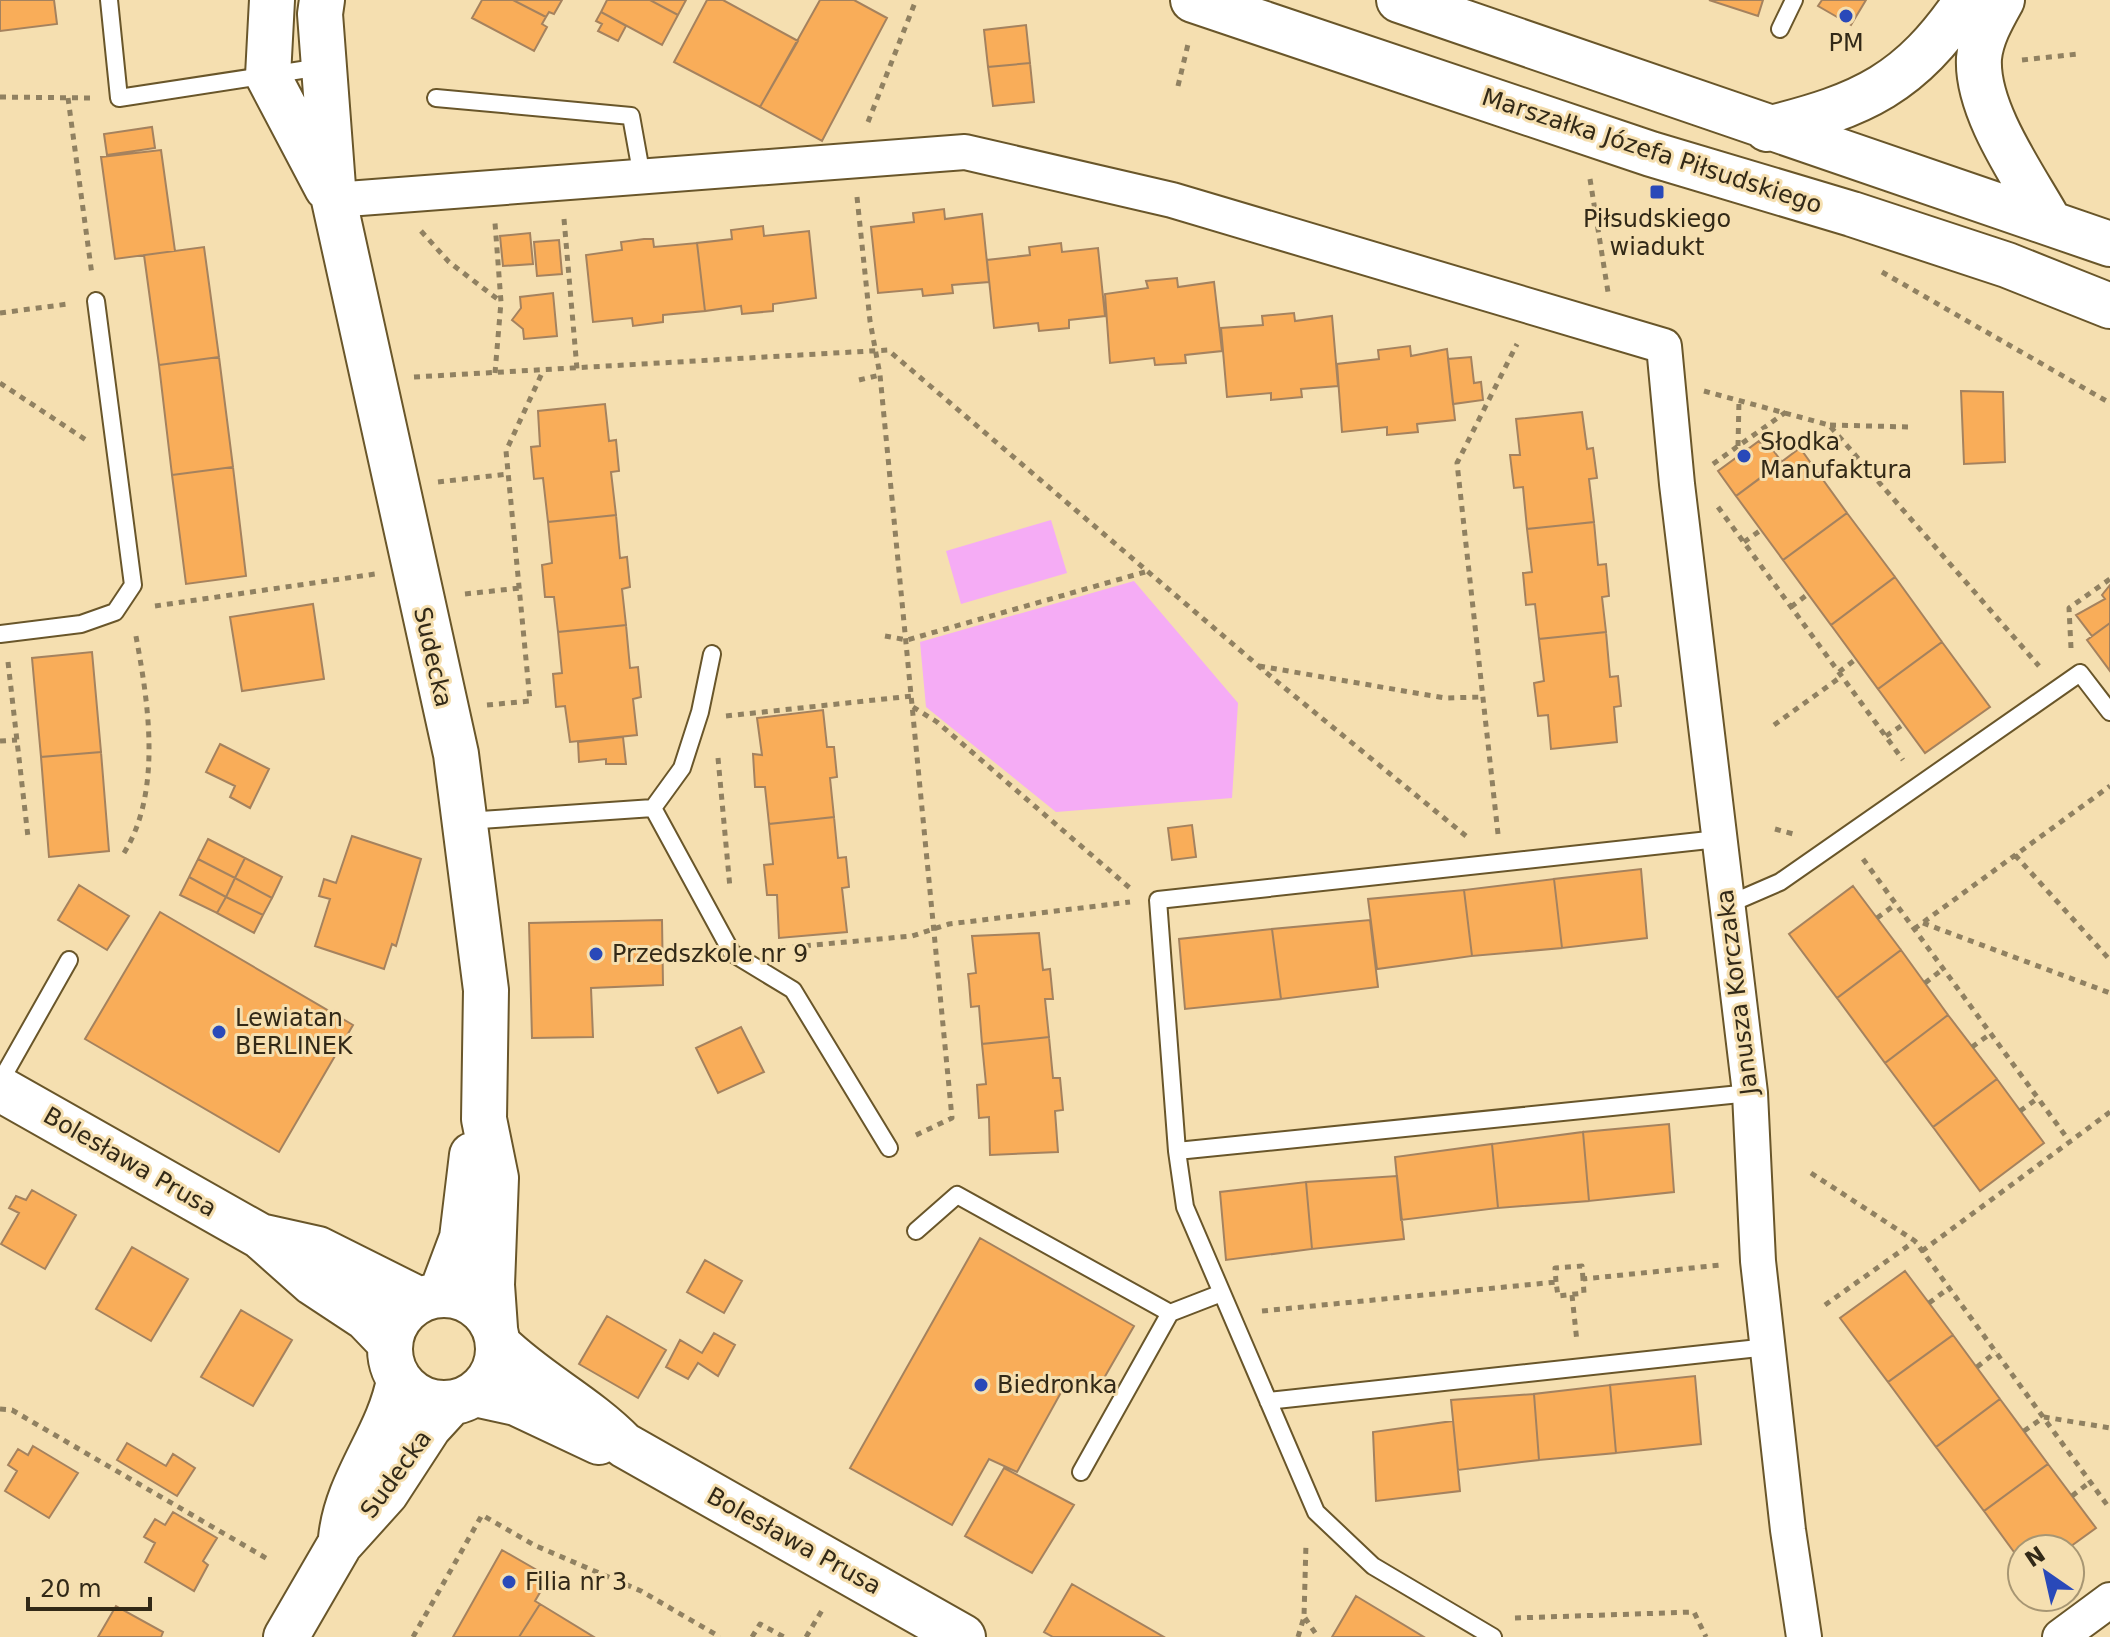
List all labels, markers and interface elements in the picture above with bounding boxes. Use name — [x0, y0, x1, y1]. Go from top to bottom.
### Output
marker: PM — [1837, 7, 1855, 25]
place label: PM — [1828, 29, 1864, 57]
street label: Marszałka Józefa Piłsudskiego — [1478, 83, 1826, 219]
marker: Piłsudskiego wiadukt — [1648, 183, 1666, 201]
place label: Piłsudskiego wiadukt — [1583, 205, 1731, 261]
place label: Słodka Manufaktura — [1760, 428, 1912, 484]
marker: Słodka Manufaktura — [1735, 447, 1753, 465]
street label: Sudecka — [408, 604, 458, 710]
street label: Janusza Korczaka — [1710, 888, 1764, 1098]
place label: Przedszkole nr 9 — [612, 940, 808, 968]
marker: Przedszkole nr 9 — [587, 945, 605, 963]
place label: Lewiatan BERLINEK — [235, 1004, 354, 1060]
marker: Lewiatan BERLINEK — [210, 1023, 228, 1041]
street label: Bolesława Prusa — [39, 1101, 221, 1223]
place label: Biedronka — [997, 1371, 1118, 1399]
marker: Biedronka — [972, 1376, 990, 1394]
street label: Sudecka — [355, 1425, 437, 1523]
street label: Bolesława Prusa — [702, 1482, 886, 1600]
north arrow — [2006, 1533, 2086, 1613]
text: N — [2020, 1541, 2050, 1572]
scale bar — [28, 1561, 150, 1611]
place label: Filia nr 3 — [525, 1568, 627, 1596]
marker: Filia nr 3 — [500, 1573, 518, 1591]
text: 20 m — [40, 1575, 102, 1603]

